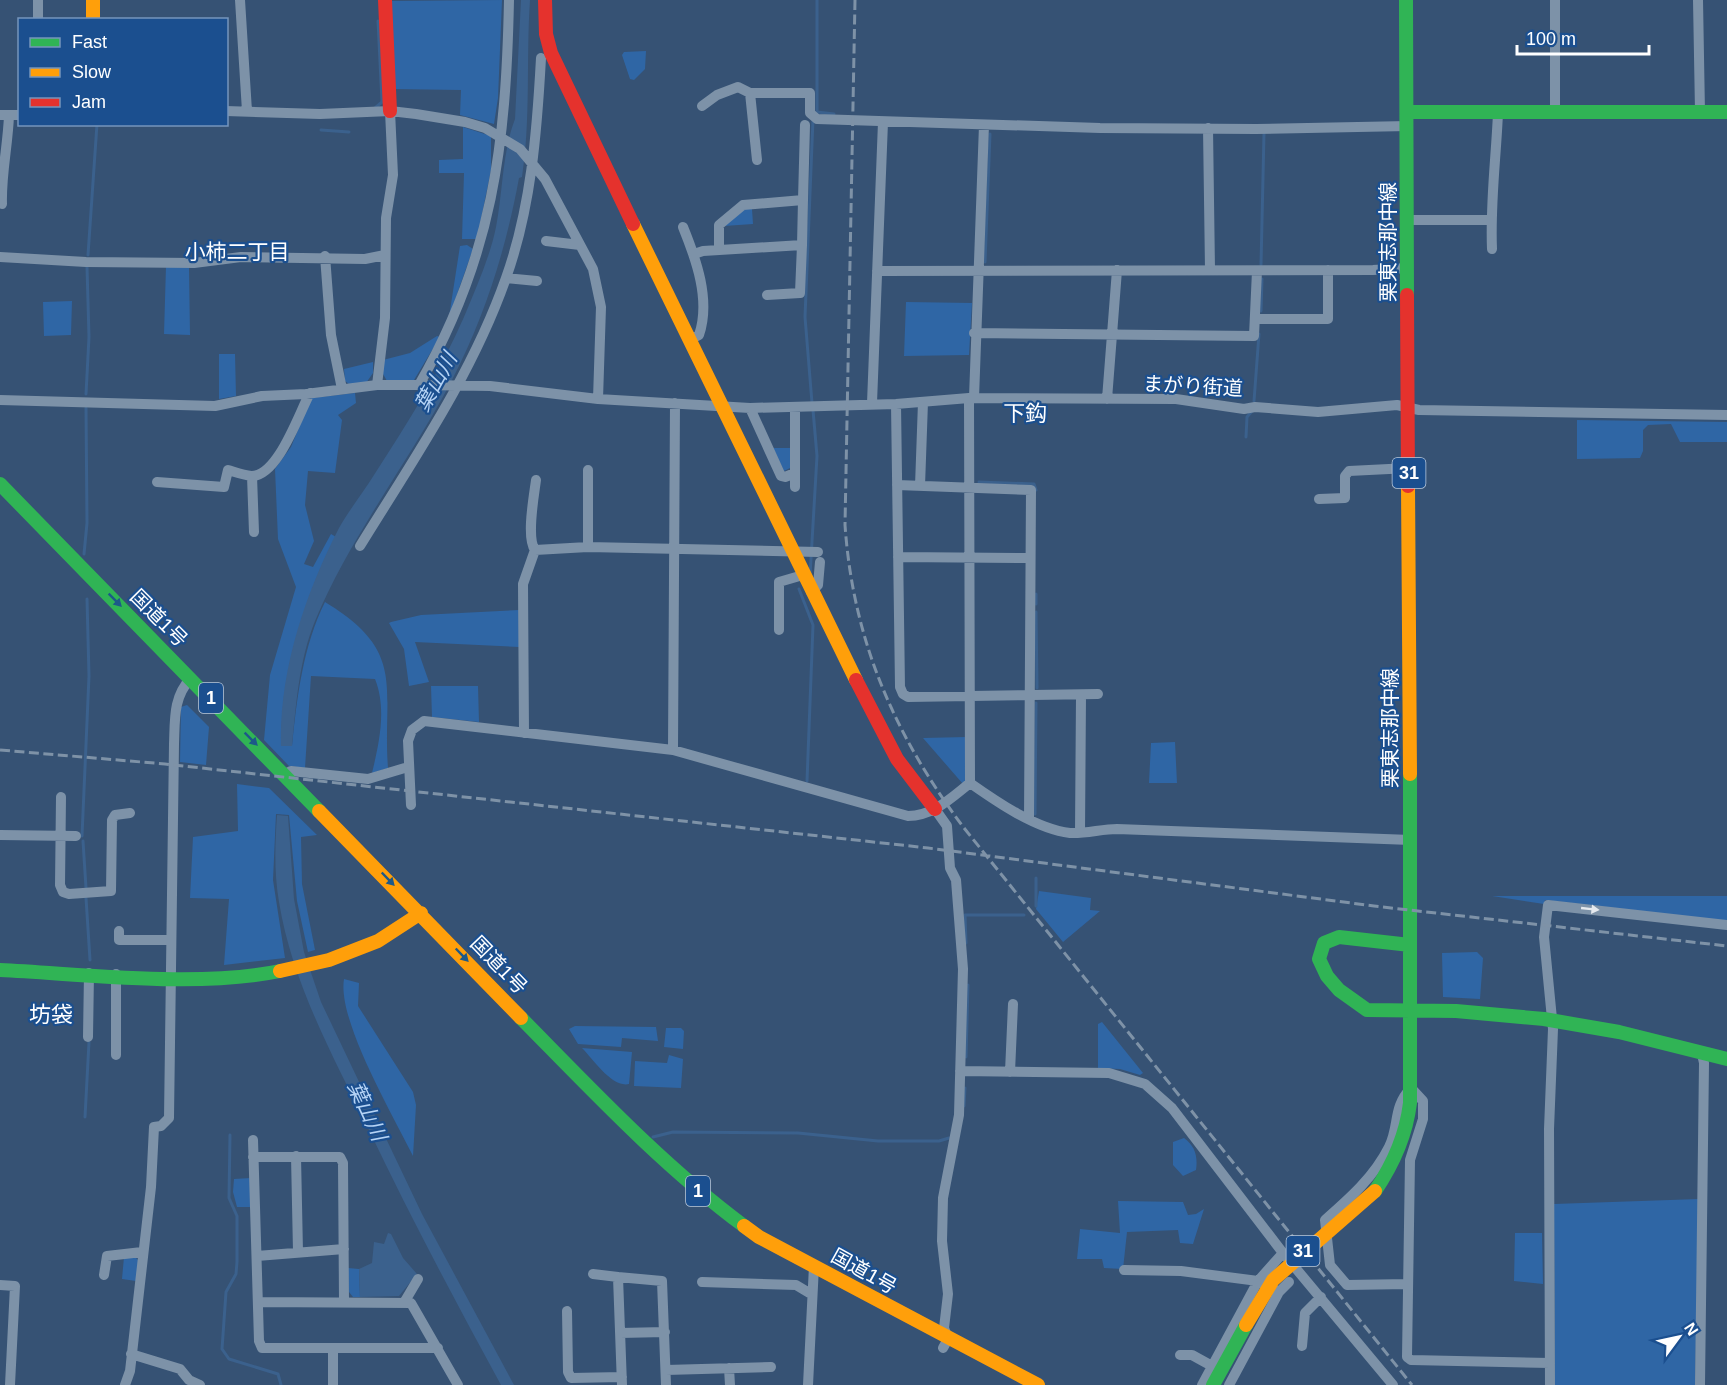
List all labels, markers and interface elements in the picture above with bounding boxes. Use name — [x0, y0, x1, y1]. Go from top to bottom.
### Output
legend — [18, 18, 228, 126]
scale bar — [1517, 18, 1649, 56]
text: 100 m — [1526, 29, 1576, 49]
text: Fast — [72, 32, 107, 52]
text: Slow — [72, 62, 112, 82]
text: Jam — [72, 92, 106, 112]
street label: 栗東志那中線 — [1377, 182, 1399, 302]
district label: 小柿二丁目 — [185, 240, 290, 263]
water label: 葉山川 — [410, 347, 462, 415]
street label: まがり街道 — [1142, 372, 1244, 400]
district label: 下鈎 — [1003, 401, 1047, 426]
road number: 31 — [1392, 458, 1426, 488]
street label: 国道1号 — [126, 585, 192, 651]
one-way arrow — [107, 593, 121, 607]
street label: 栗東志那中線 — [1379, 668, 1401, 788]
road number: 1 — [199, 683, 223, 713]
one-way arrow — [244, 732, 258, 746]
one-way arrow — [380, 871, 394, 885]
one-way arrow — [1581, 905, 1600, 914]
street label: 国道1号 — [466, 932, 532, 998]
one-way arrow — [454, 948, 468, 962]
district label: 坊袋 — [29, 1002, 73, 1027]
water label: 葉山川 — [344, 1077, 392, 1146]
road number: 1 — [686, 1176, 710, 1206]
road number: 31 — [1286, 1236, 1320, 1266]
street label: 国道1号 — [828, 1244, 900, 1298]
north arrow — [1649, 1307, 1709, 1367]
text: N — [1681, 1320, 1701, 1339]

